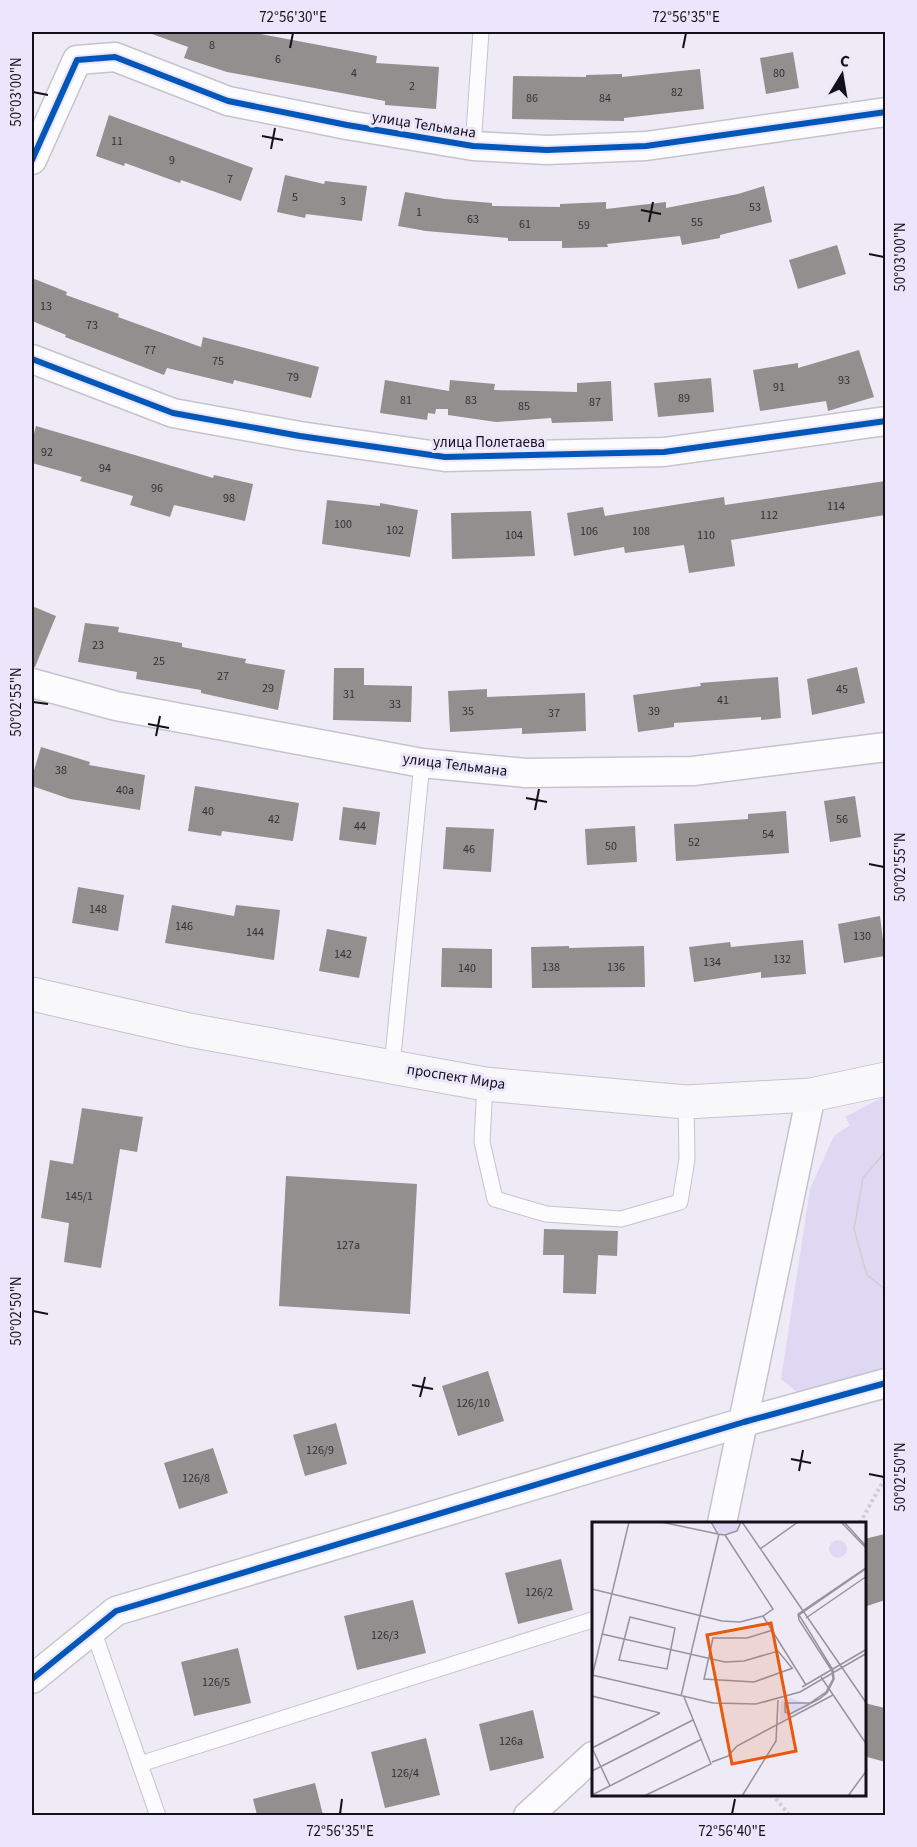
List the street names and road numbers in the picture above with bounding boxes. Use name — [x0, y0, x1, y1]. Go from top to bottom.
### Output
street label: улица Тельмана — [370, 106, 478, 144]
street label: улица Полетаева — [433, 432, 545, 453]
street label: улица Тельмана — [402, 748, 508, 782]
street label: проспект Мира — [405, 1059, 507, 1095]

